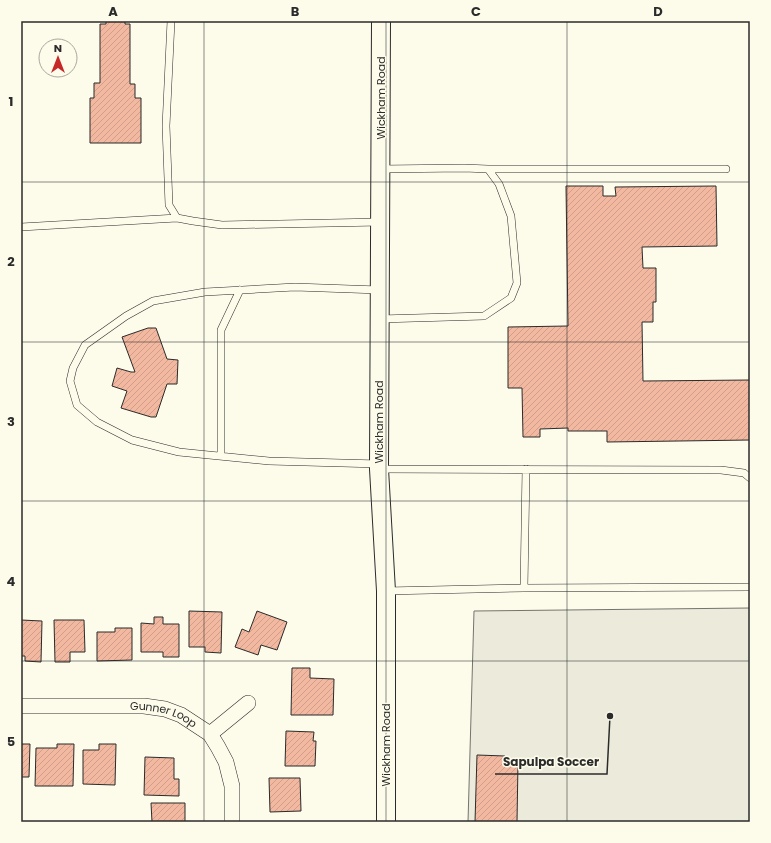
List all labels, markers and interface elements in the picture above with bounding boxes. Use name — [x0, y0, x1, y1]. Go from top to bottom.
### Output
text: A — [108, 2, 118, 21]
text: B — [291, 2, 300, 21]
text: C — [471, 2, 481, 21]
text: D — [653, 2, 663, 21]
north arrow — [38, 38, 78, 78]
text: N — [54, 40, 62, 56]
street label: Wickham Road — [373, 56, 389, 140]
text: 1 — [9, 92, 13, 111]
text: 2 — [7, 252, 15, 271]
street label: Wickham Road — [371, 380, 387, 464]
text: 3 — [7, 412, 15, 431]
text: 4 — [7, 572, 16, 591]
street label: Gunner Loop — [130, 698, 200, 731]
street label: Wickham Road — [378, 703, 394, 787]
text: 5 — [7, 732, 15, 751]
callout: Sapulpa Soccer — [495, 750, 607, 774]
text: Sapulpa Soccer — [503, 753, 599, 770]

